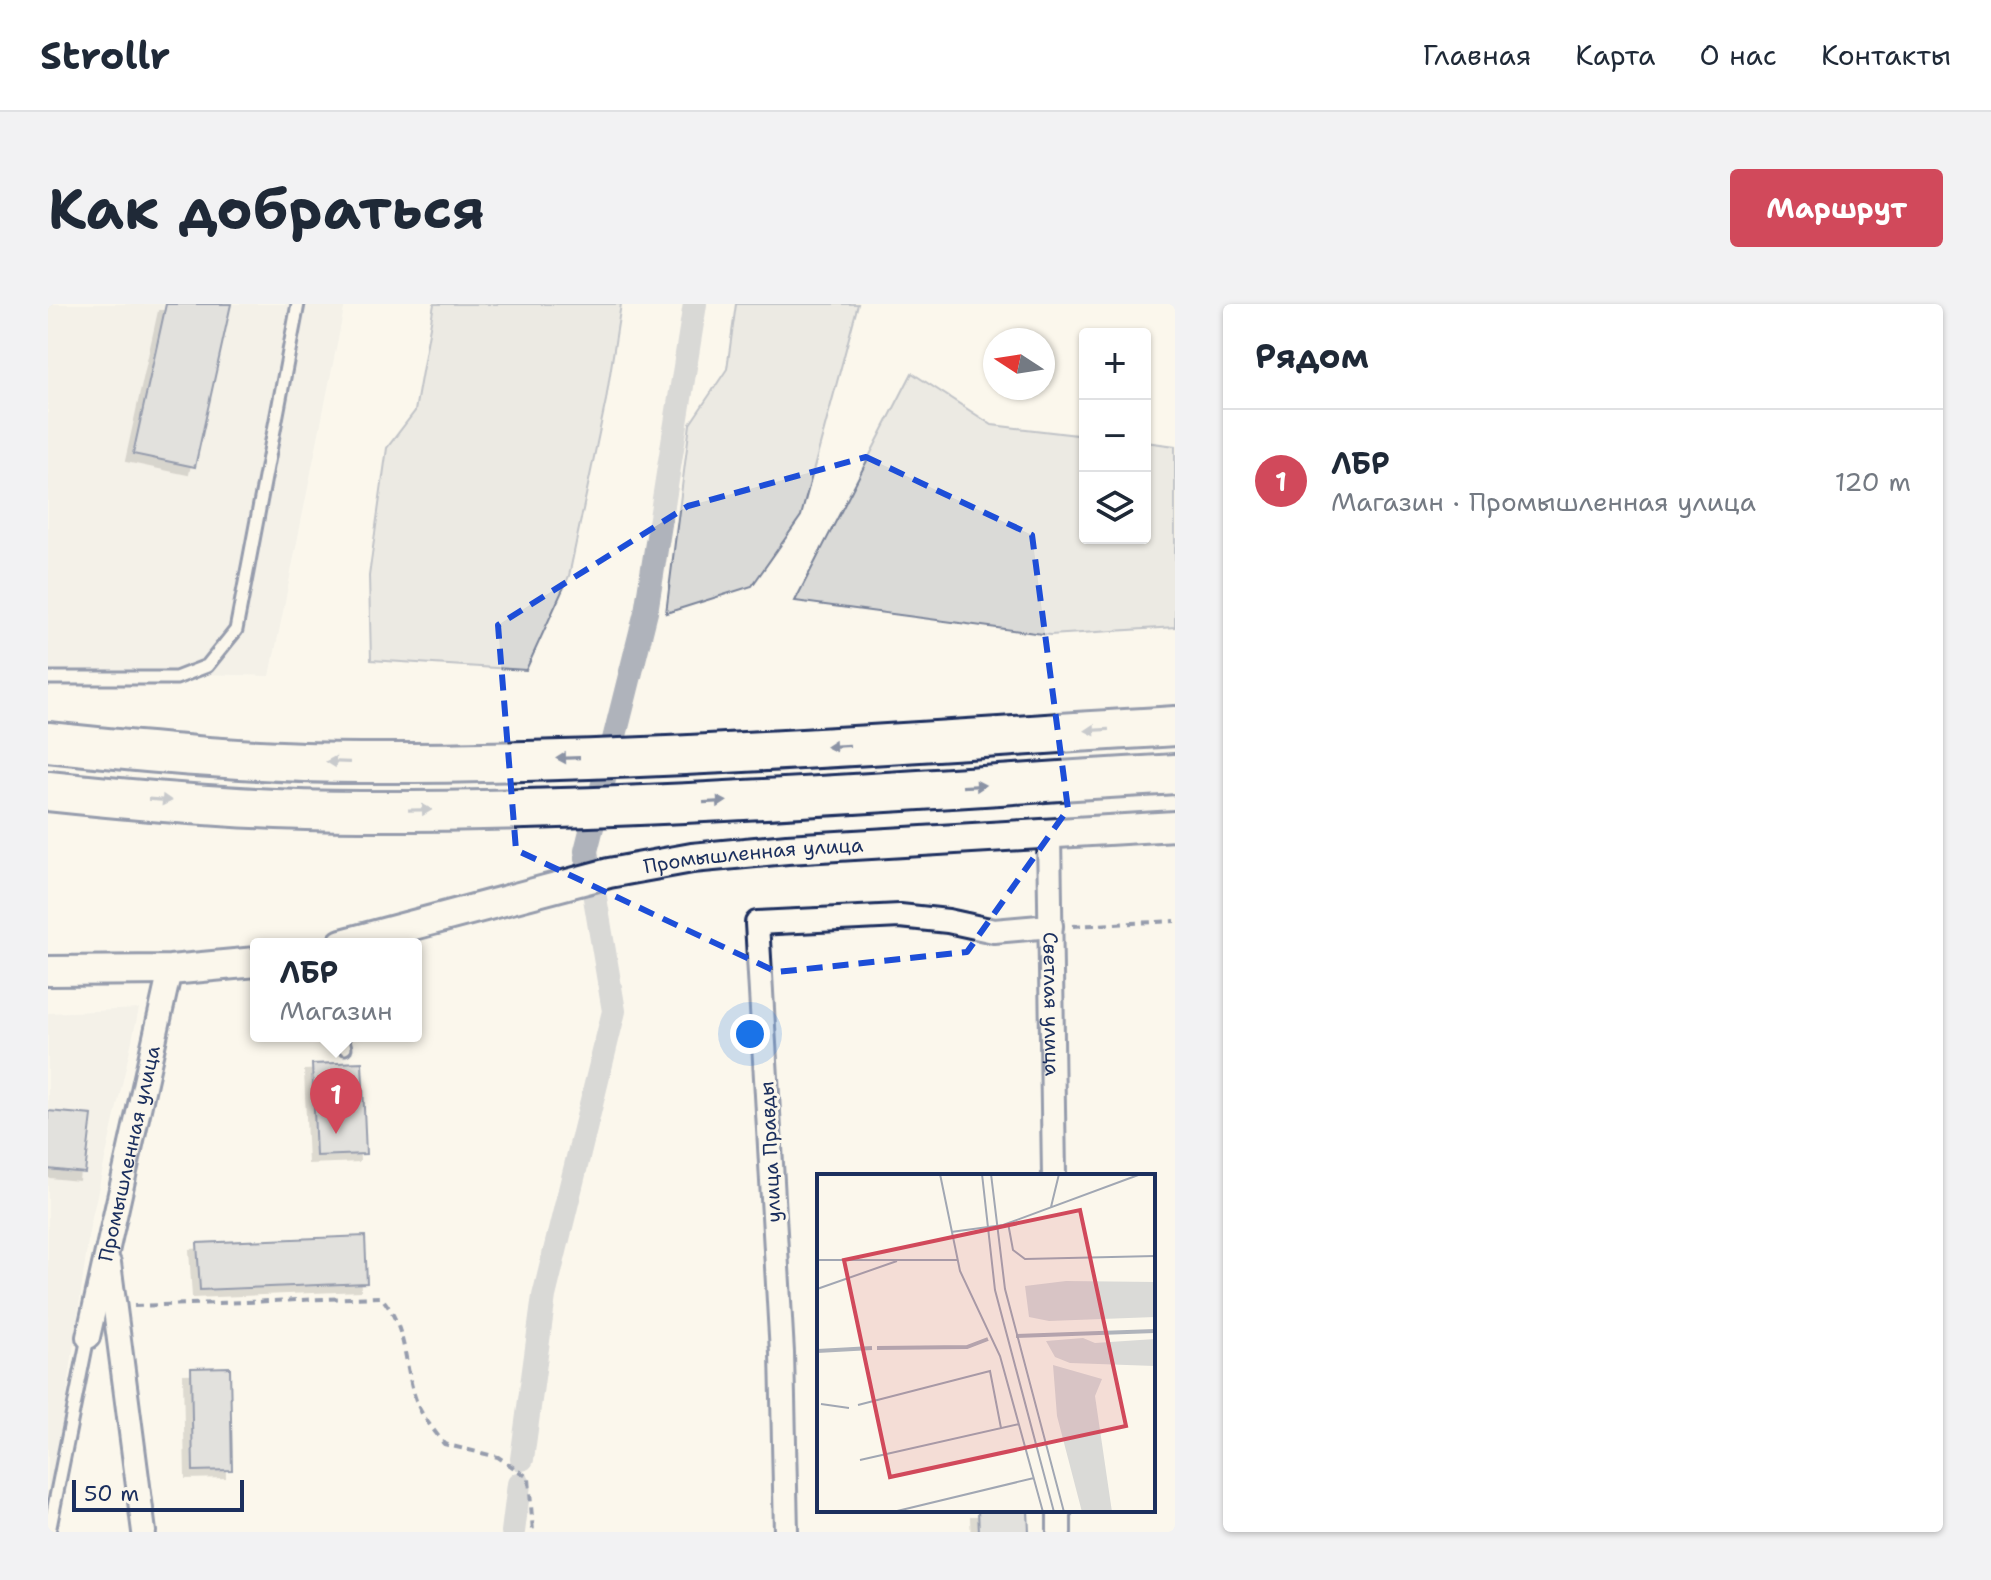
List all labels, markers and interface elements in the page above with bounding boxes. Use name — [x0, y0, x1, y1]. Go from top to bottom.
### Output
text: Strollr — [40, 30, 170, 81]
text: Главная — [1423, 36, 1531, 74]
text: Карта — [1575, 36, 1655, 74]
text: О нас — [1699, 36, 1777, 74]
text: Контакты — [1821, 36, 1951, 74]
button: Маршрут — [1730, 169, 1943, 247]
text: Как добраться — [48, 171, 485, 246]
north arrow — [983, 328, 1055, 400]
map controls — [1079, 328, 1151, 544]
button: + — [1079, 328, 1151, 400]
text: Рядом — [1255, 333, 1369, 379]
button: − — [1079, 400, 1151, 472]
text: ЛБР — [1331, 443, 1390, 484]
text: 1 — [1275, 464, 1287, 499]
text: 120 m — [1835, 464, 1911, 499]
button: layers — [1079, 472, 1151, 544]
text: Магазин · Промышленная улица — [1331, 484, 1756, 519]
one-way arrow — [1084, 724, 1109, 737]
one-way arrow — [825, 740, 850, 753]
one-way arrow — [555, 752, 580, 765]
one-way arrow — [325, 756, 350, 769]
one-way arrow — [962, 779, 987, 792]
one-way arrow — [148, 794, 173, 807]
one-way arrow — [703, 795, 728, 808]
one-way arrow — [408, 804, 433, 816]
street label: Промышленная улица — [641, 831, 865, 880]
street label: Светлая улица — [1037, 932, 1066, 1077]
popup — [250, 938, 422, 1042]
text: ЛБР — [280, 952, 338, 993]
text: Магазин — [280, 993, 392, 1028]
your location — [730, 1014, 770, 1054]
street label: Промышленная улица — [92, 1042, 166, 1264]
pin: 1 — [310, 1068, 362, 1134]
street label: улица Правды — [753, 1081, 787, 1223]
inset map — [817, 1174, 1155, 1512]
scale bar — [72, 1476, 244, 1512]
text: 50 m — [84, 1479, 139, 1508]

